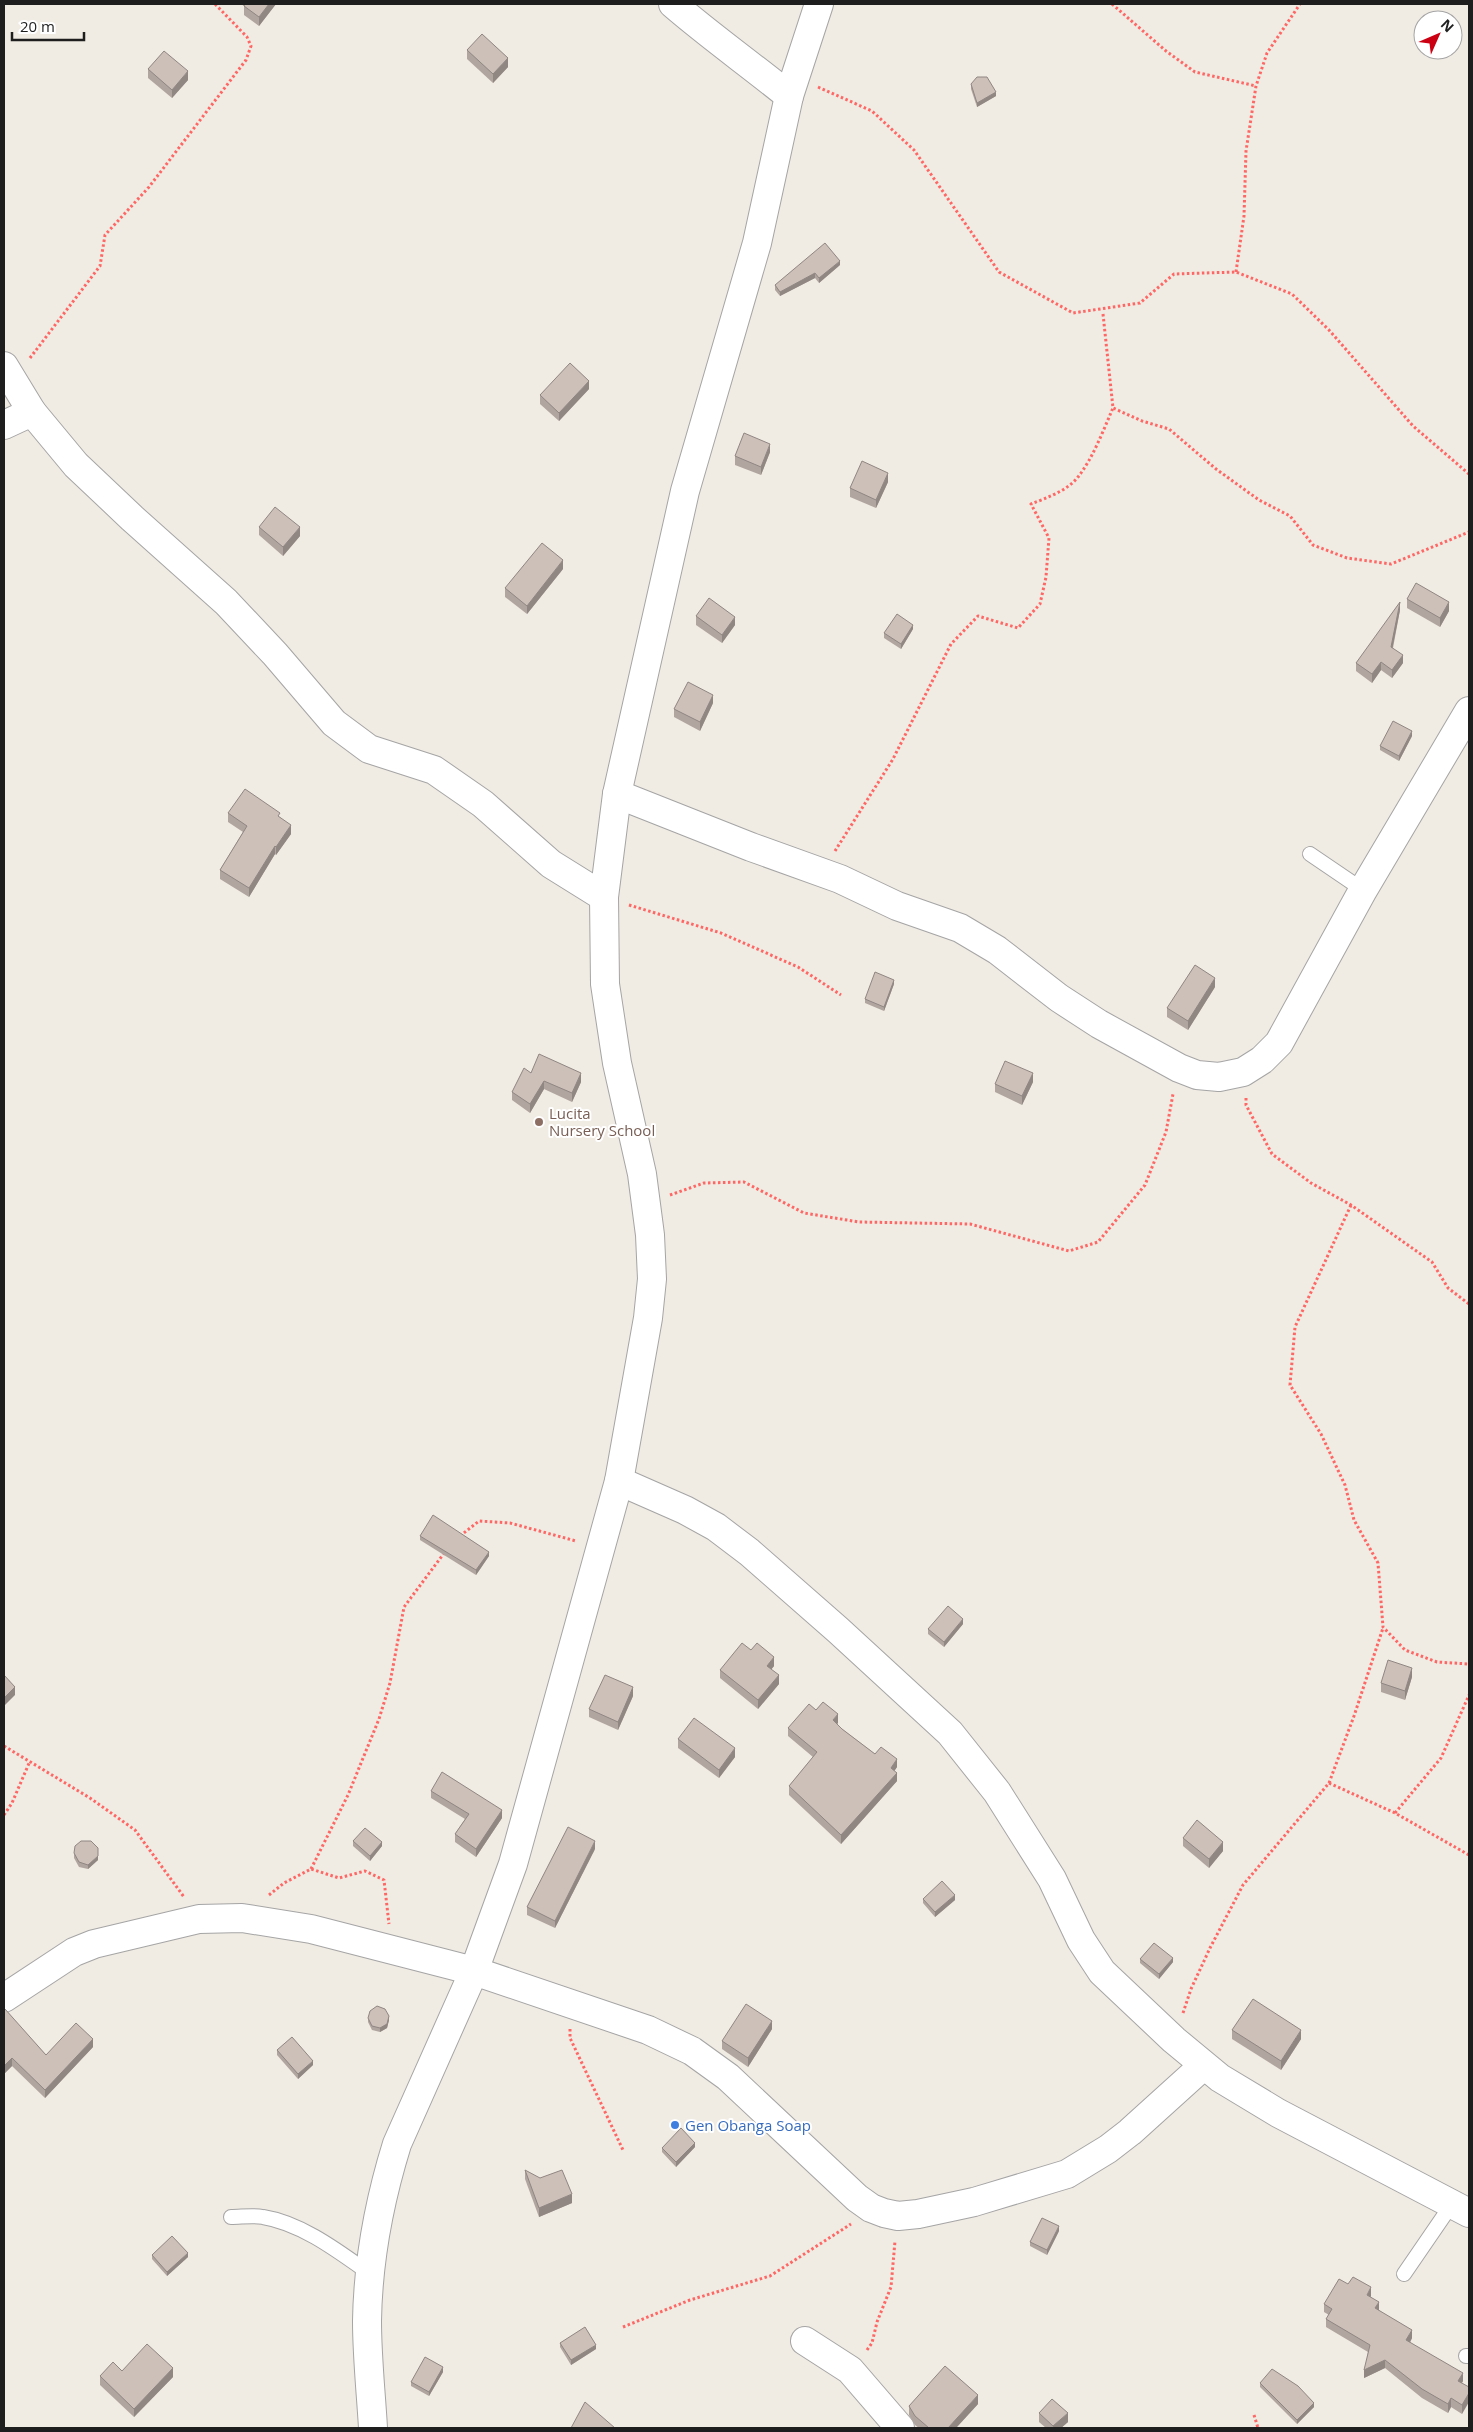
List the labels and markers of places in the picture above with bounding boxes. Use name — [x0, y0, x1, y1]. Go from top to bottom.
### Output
place label: Lucita Nursery School — [549, 1103, 655, 1140]
marker: Lucita Nursery School — [533, 1116, 545, 1128]
place label: Gen Obanga Soap — [685, 2115, 811, 2135]
marker: Gen Obanga Soap — [669, 2119, 681, 2131]

